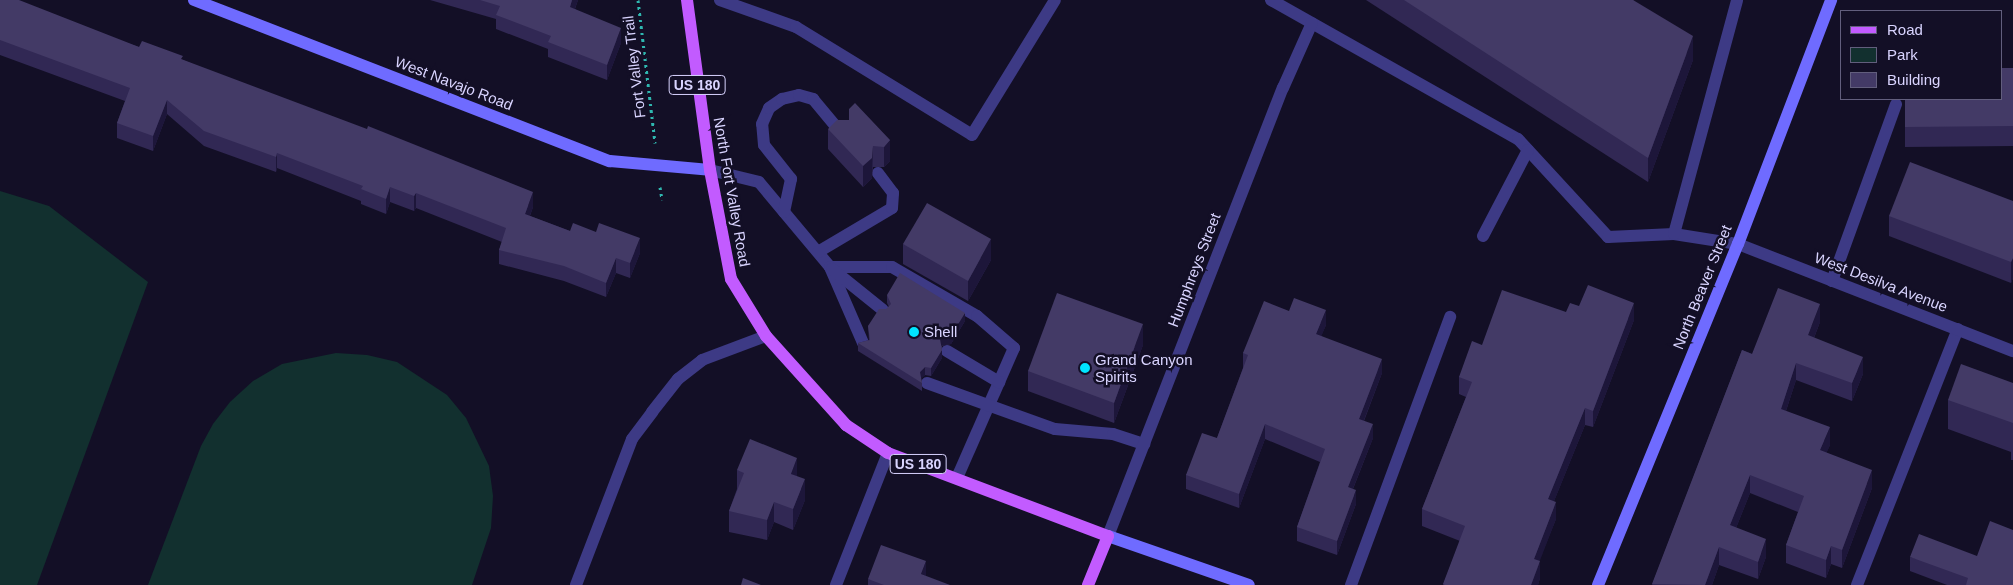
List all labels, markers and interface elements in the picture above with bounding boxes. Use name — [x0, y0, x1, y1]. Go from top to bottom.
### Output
legend — [1840, 10, 2003, 100]
street label: Fort Valley Trail — [619, 15, 649, 119]
text: Road — [1887, 21, 1923, 38]
text: Park — [1887, 46, 1918, 63]
street label: West Navajo Road — [393, 52, 515, 114]
text: Building — [1887, 71, 1940, 88]
road number: US 180 — [668, 74, 726, 96]
street label: North Fort Valley Road — [710, 116, 754, 268]
street label: Humphreys Street — [1164, 210, 1224, 330]
street label: North Beaver Street — [1669, 222, 1735, 352]
street label: West Desilva Avenue — [1811, 248, 1951, 316]
place label: Shell — [924, 323, 957, 341]
marker: Shell — [908, 326, 920, 338]
place label: Grand Canyon Spirits — [1095, 350, 1193, 385]
marker: Grand Canyon Spirits — [1079, 362, 1091, 374]
road number: US 180 — [889, 452, 947, 476]

